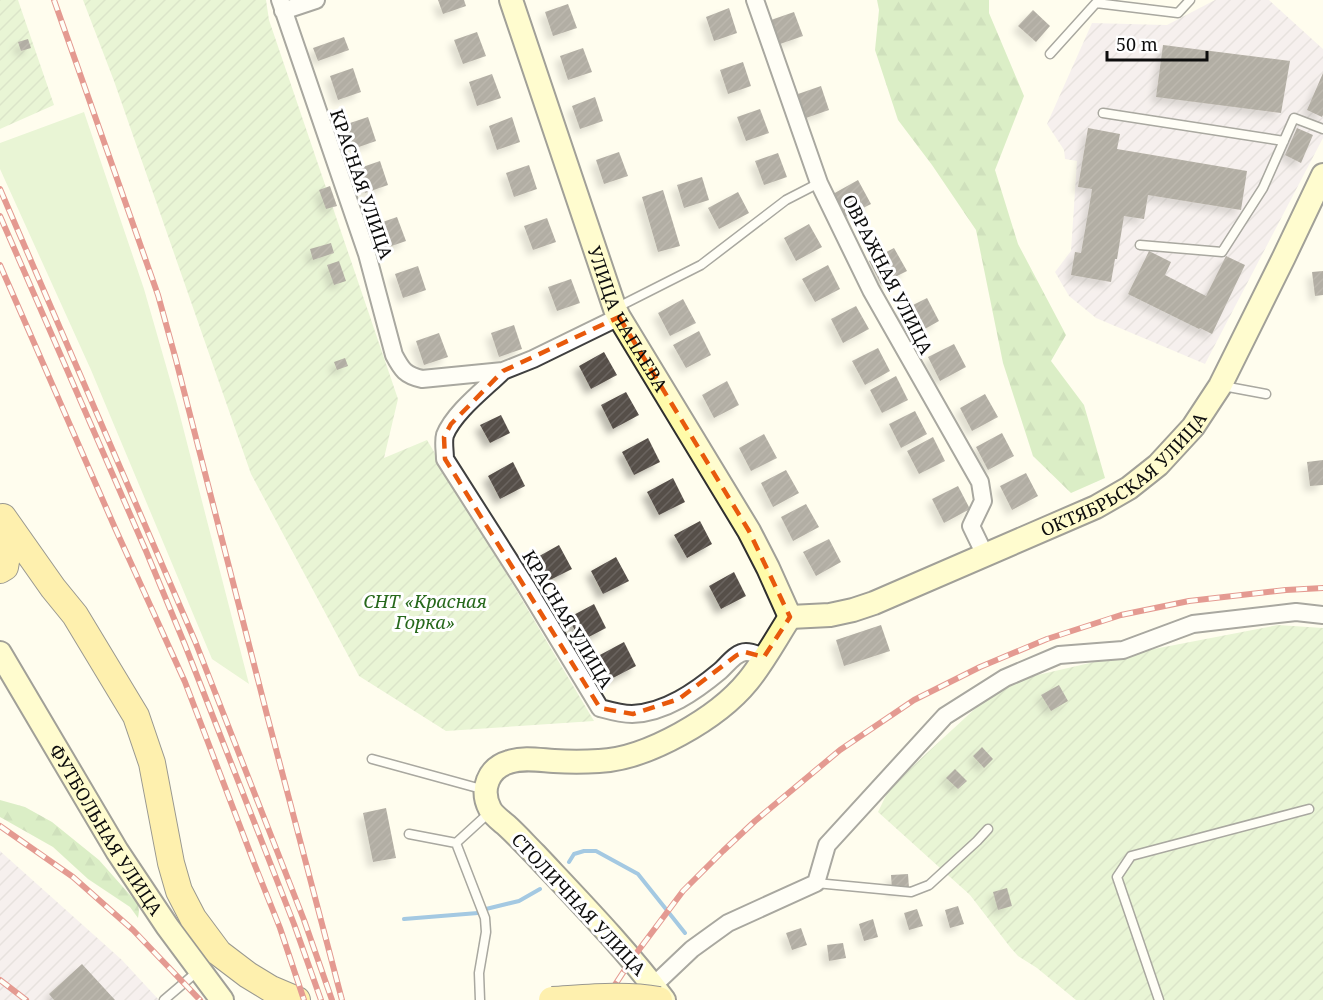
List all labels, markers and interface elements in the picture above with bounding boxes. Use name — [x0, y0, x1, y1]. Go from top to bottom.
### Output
scale bar — [1107, 24, 1208, 62]
text: 50 m — [1116, 32, 1158, 56]
street label: КРАСНАЯ УЛИЦА — [325, 106, 399, 263]
street label: ОВРАЖНАЯ УЛИЦА — [837, 190, 939, 358]
street label: УЛИЦА ЧАПАЕВА — [583, 243, 674, 396]
street label: ОКТЯБРЬСКАЯ УЛИЦА — [1037, 407, 1212, 542]
street label: КРАСНАЯ УЛИЦА — [517, 545, 619, 693]
park label: СНТ «Красная Горка» — [363, 589, 487, 634]
street label: ФУТБОЛЬНАЯ УЛИЦА — [44, 739, 169, 920]
street label: СТОЛИЧНАЯ УЛИЦА — [507, 828, 652, 981]

